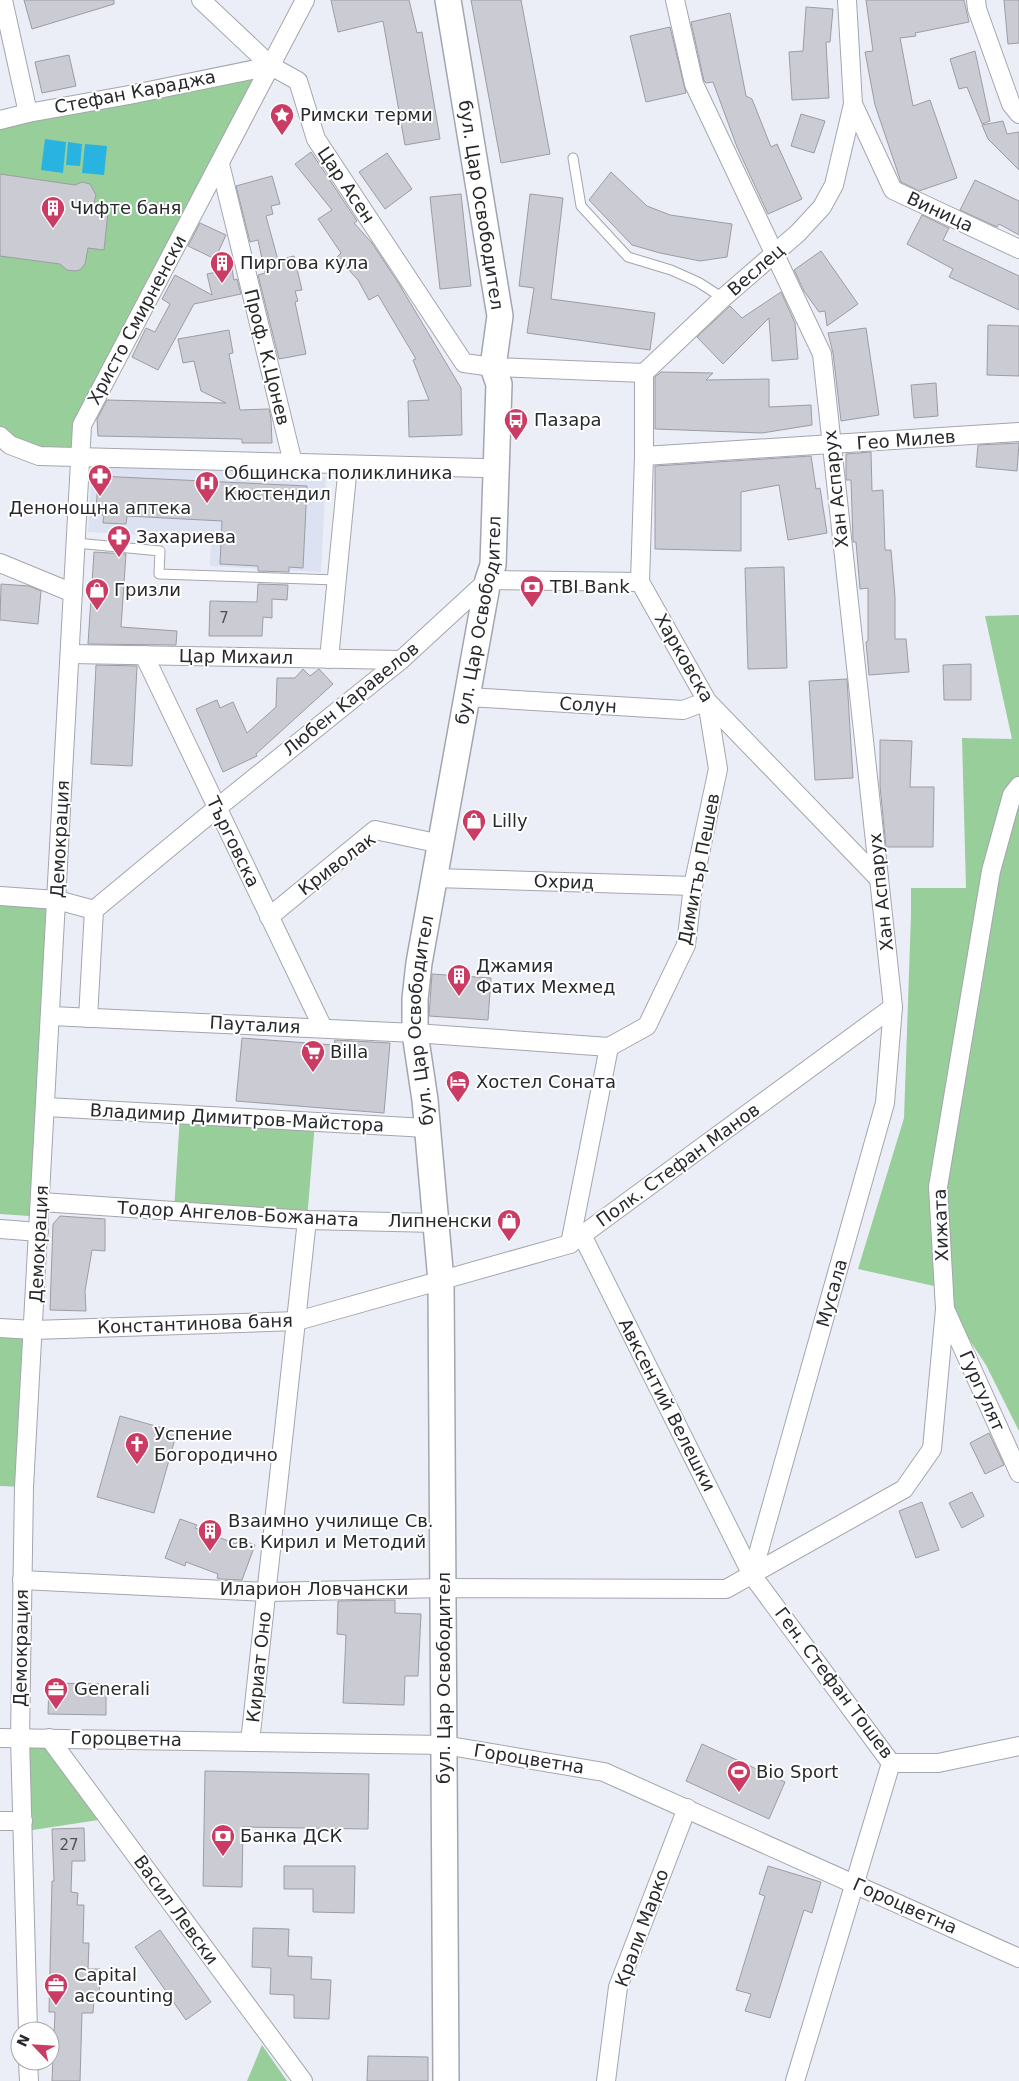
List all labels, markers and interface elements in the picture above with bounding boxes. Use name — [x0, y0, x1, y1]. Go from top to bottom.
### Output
street label: Стефан Караджа — [52, 66, 217, 117]
street label: бул. Цар Освободител — [455, 99, 508, 311]
place icon: Римски терми — [269, 102, 295, 136]
place label: Римски терми — [300, 104, 433, 125]
street label: Цар Асен — [313, 143, 380, 227]
street label: Виница — [904, 187, 977, 236]
building icon: Чифте баня — [40, 195, 66, 229]
place label: Чифте баня — [70, 197, 181, 218]
street label: Христо Смирненски — [83, 231, 190, 408]
street label: Веслец — [723, 239, 788, 300]
building icon: Пиргова кула — [209, 250, 235, 284]
place label: Пиргова кула — [240, 252, 369, 273]
street label: Проф. К.Цонев — [240, 287, 295, 427]
bus stop icon: Пазара — [503, 407, 529, 441]
place label: Пазара — [534, 409, 602, 430]
street label: Гео Милев — [856, 426, 956, 453]
street label: Хан Аспарух — [819, 429, 852, 549]
place label: Общинска поликлиника Кюстендил — [224, 462, 453, 504]
pharmacy icon: Денонощна аптека — [87, 463, 113, 497]
hospital icon: Общинска поликлиника Кюстендил — [194, 470, 220, 504]
place label: Денонощна аптека — [9, 497, 191, 518]
street label: бул. Цар Освободител — [451, 515, 505, 726]
pharmacy icon: Захариева — [106, 524, 132, 558]
place label: Захариева — [136, 526, 236, 547]
bank icon: TBI Bank — [519, 574, 545, 608]
place label: TBI Bank — [549, 576, 630, 597]
shop icon: Гризли — [84, 577, 110, 611]
place label: Гризли — [114, 579, 181, 600]
house number: 7 — [219, 609, 229, 627]
street label: Харковска — [651, 610, 718, 706]
street label: Любен Kаравелов — [279, 637, 423, 760]
street label: Цар Михаил — [179, 645, 293, 668]
street label: Солун — [559, 693, 617, 716]
street label: Демокрация — [46, 780, 73, 898]
street label: Димитър Пешев — [673, 791, 724, 947]
street label: Търговска — [202, 792, 264, 890]
shop icon: Lilly — [461, 808, 487, 842]
place label: Lilly — [492, 810, 528, 831]
street label: Криволак — [294, 828, 379, 899]
street label: Хан Аспарух — [864, 832, 897, 952]
street label: Охрид — [533, 870, 595, 893]
street label: бул. Цар Освободител — [404, 913, 437, 1127]
place label: Джамия Фатих Мехмед — [476, 955, 615, 997]
building icon: Джамия Фатих Мехмед — [446, 963, 472, 997]
street label: Пауталия — [209, 1012, 301, 1037]
supermarket icon: Billa — [300, 1039, 326, 1073]
place label: Billa — [330, 1041, 368, 1062]
hotel icon: Хостел Соната — [445, 1069, 471, 1103]
place label: Хостел Соната — [476, 1071, 616, 1092]
street label: Полк. Стефан Манов — [592, 1098, 763, 1231]
street label: Владимир Димитров-Майстора — [89, 1099, 385, 1136]
street label: Демокрация — [25, 1185, 52, 1303]
street label: Хижата — [929, 1188, 952, 1262]
street label: Тодор Ангелов-Божаната — [116, 1197, 359, 1230]
shop icon: Липненски — [496, 1208, 522, 1242]
place label: Липненски — [388, 1210, 492, 1231]
street label: Мусала — [812, 1256, 851, 1329]
street label: Константинова баня — [97, 1310, 293, 1337]
street label: Авксентий Велешки — [615, 1315, 720, 1495]
street label: Гургулят — [955, 1347, 1010, 1434]
place label: Успение Богородично — [154, 1423, 278, 1465]
church icon: Успение Богородично — [124, 1431, 150, 1465]
place label: Взаимно училище Св. св. Кирил и Методий — [228, 1510, 434, 1552]
building icon: Взаимно училище Св. св. Кирил и Методий — [197, 1518, 223, 1552]
street label: бул. Цар Освободител — [433, 1572, 454, 1784]
street label: Иларион Ловчански — [220, 1578, 408, 1599]
street label: Демокрация — [9, 1589, 32, 1707]
street label: Ген. Стефан Тошев — [771, 1603, 898, 1762]
street label: Кириат Оно — [242, 1610, 275, 1724]
office icon: Generali — [43, 1676, 69, 1710]
place label: Generali — [74, 1678, 150, 1699]
street label: Гороцветна — [70, 1727, 182, 1750]
street label: Гороцветна — [472, 1739, 586, 1778]
sports icon: Bio Sport — [726, 1759, 752, 1793]
place label: Bio Sport — [756, 1761, 838, 1782]
bank icon: Банка ДСК — [210, 1823, 236, 1857]
place label: Банка ДСК — [240, 1825, 342, 1846]
house number: 27 — [59, 1836, 79, 1854]
street label: Васил Левски — [130, 1851, 223, 1968]
street label: Крали Марко — [610, 1866, 673, 1990]
street label: Гороцветна — [850, 1873, 960, 1938]
place label: Capital accounting — [74, 1964, 174, 2006]
office icon: Capital accounting — [43, 1972, 69, 2006]
north arrow — [10, 2021, 60, 2071]
text: N — [13, 2032, 33, 2049]

